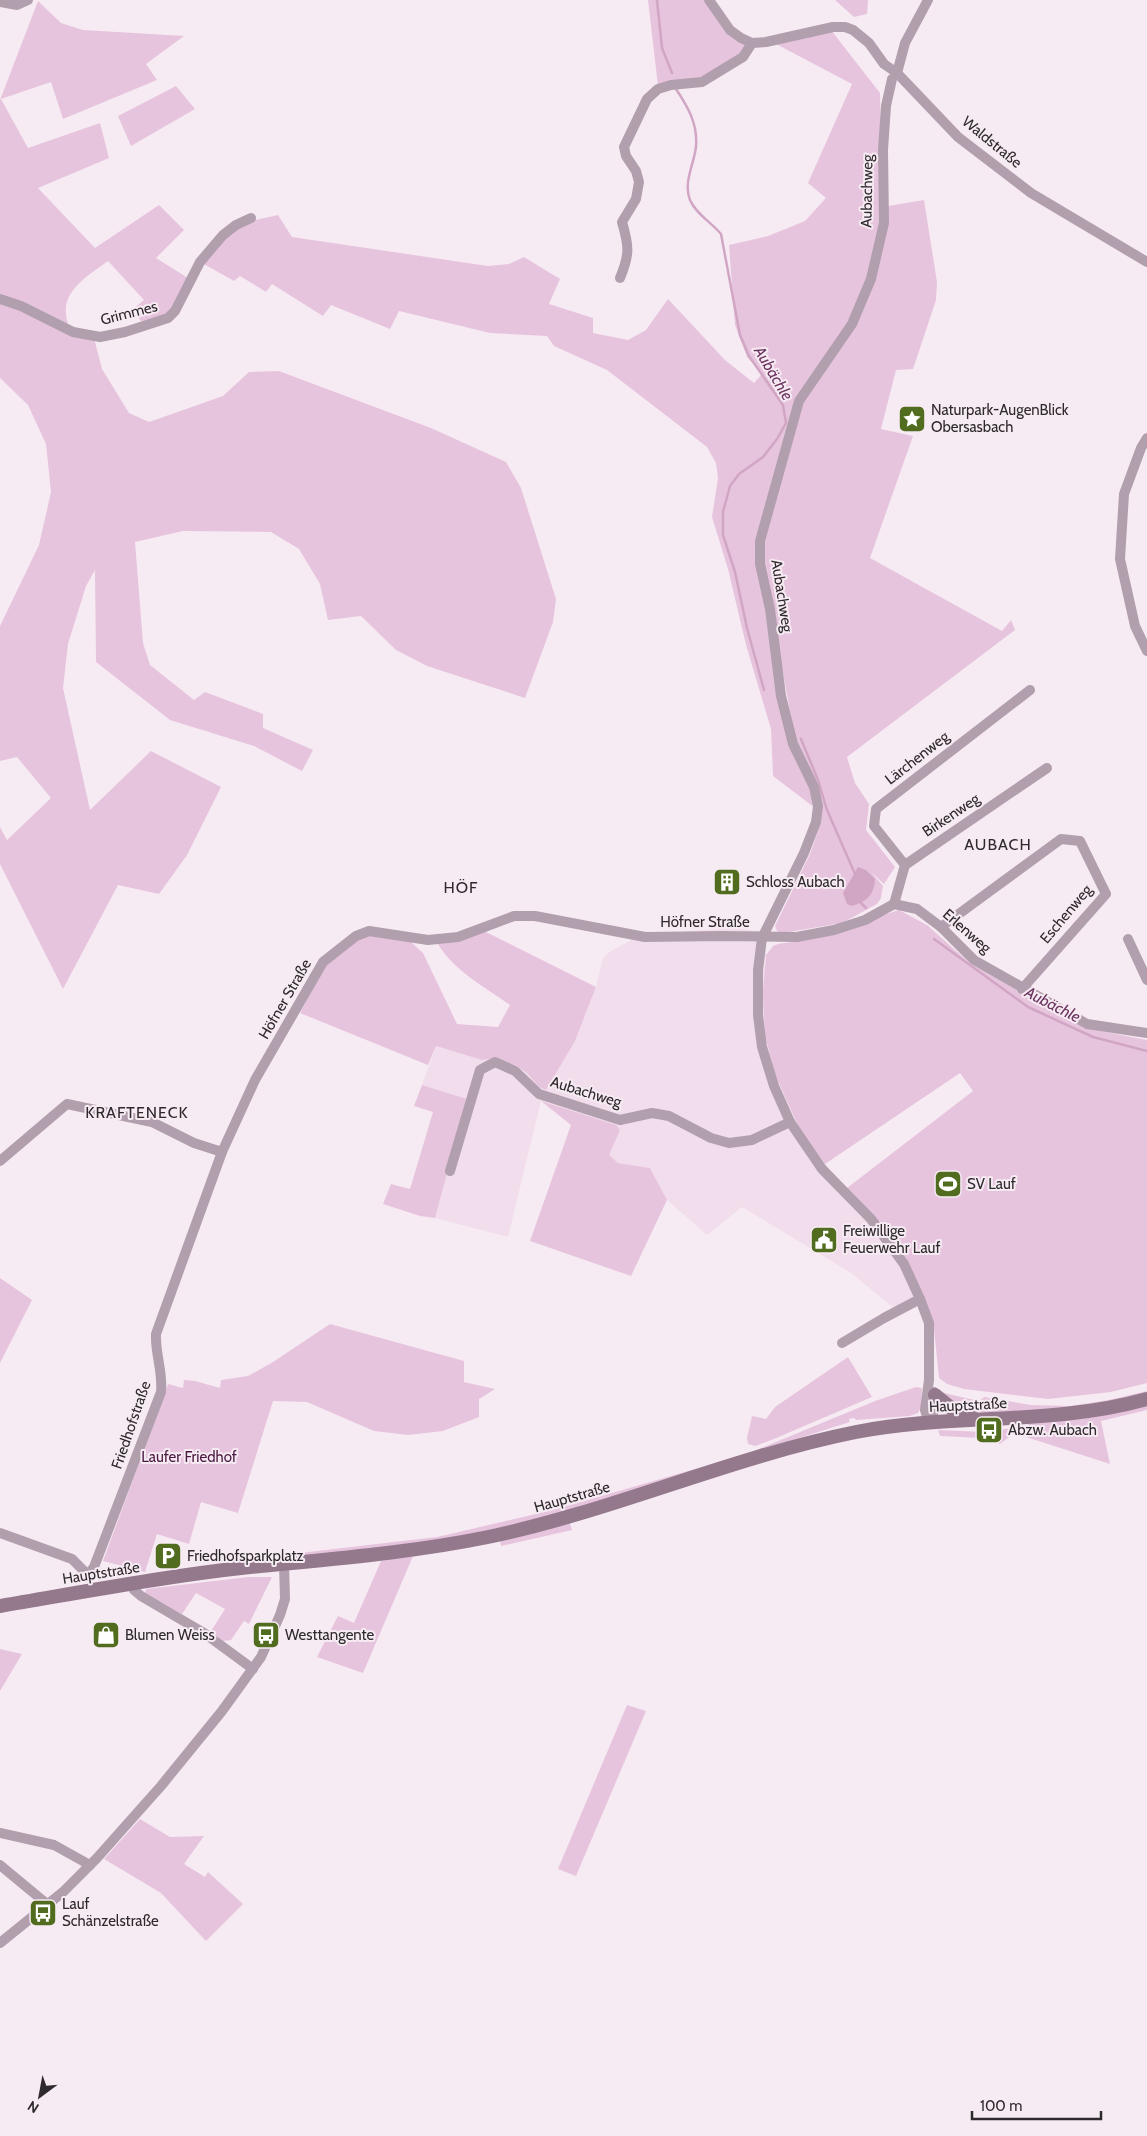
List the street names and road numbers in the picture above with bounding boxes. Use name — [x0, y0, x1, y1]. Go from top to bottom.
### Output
street label: Waldstraße — [958, 112, 1026, 172]
street label: Aubachweg — [857, 154, 877, 228]
street label: Grimmes — [99, 297, 159, 329]
street label: Aubachweg — [767, 558, 797, 634]
street label: Lärchenweg — [881, 727, 953, 789]
street label: Birkenweg — [919, 789, 983, 841]
street label: Eschenweg — [1036, 881, 1096, 947]
street label: Erlenweg — [939, 905, 995, 957]
street label: Höfner Straße — [660, 913, 750, 931]
street label: Höfner Straße — [255, 956, 315, 1042]
street label: Aubachweg — [548, 1073, 624, 1111]
street label: Friedhofstraße — [108, 1378, 155, 1471]
street label: Hauptstraße — [928, 1394, 1008, 1416]
street label: Hauptstraße — [532, 1477, 612, 1516]
street label: Hauptstraße — [61, 1558, 141, 1588]

